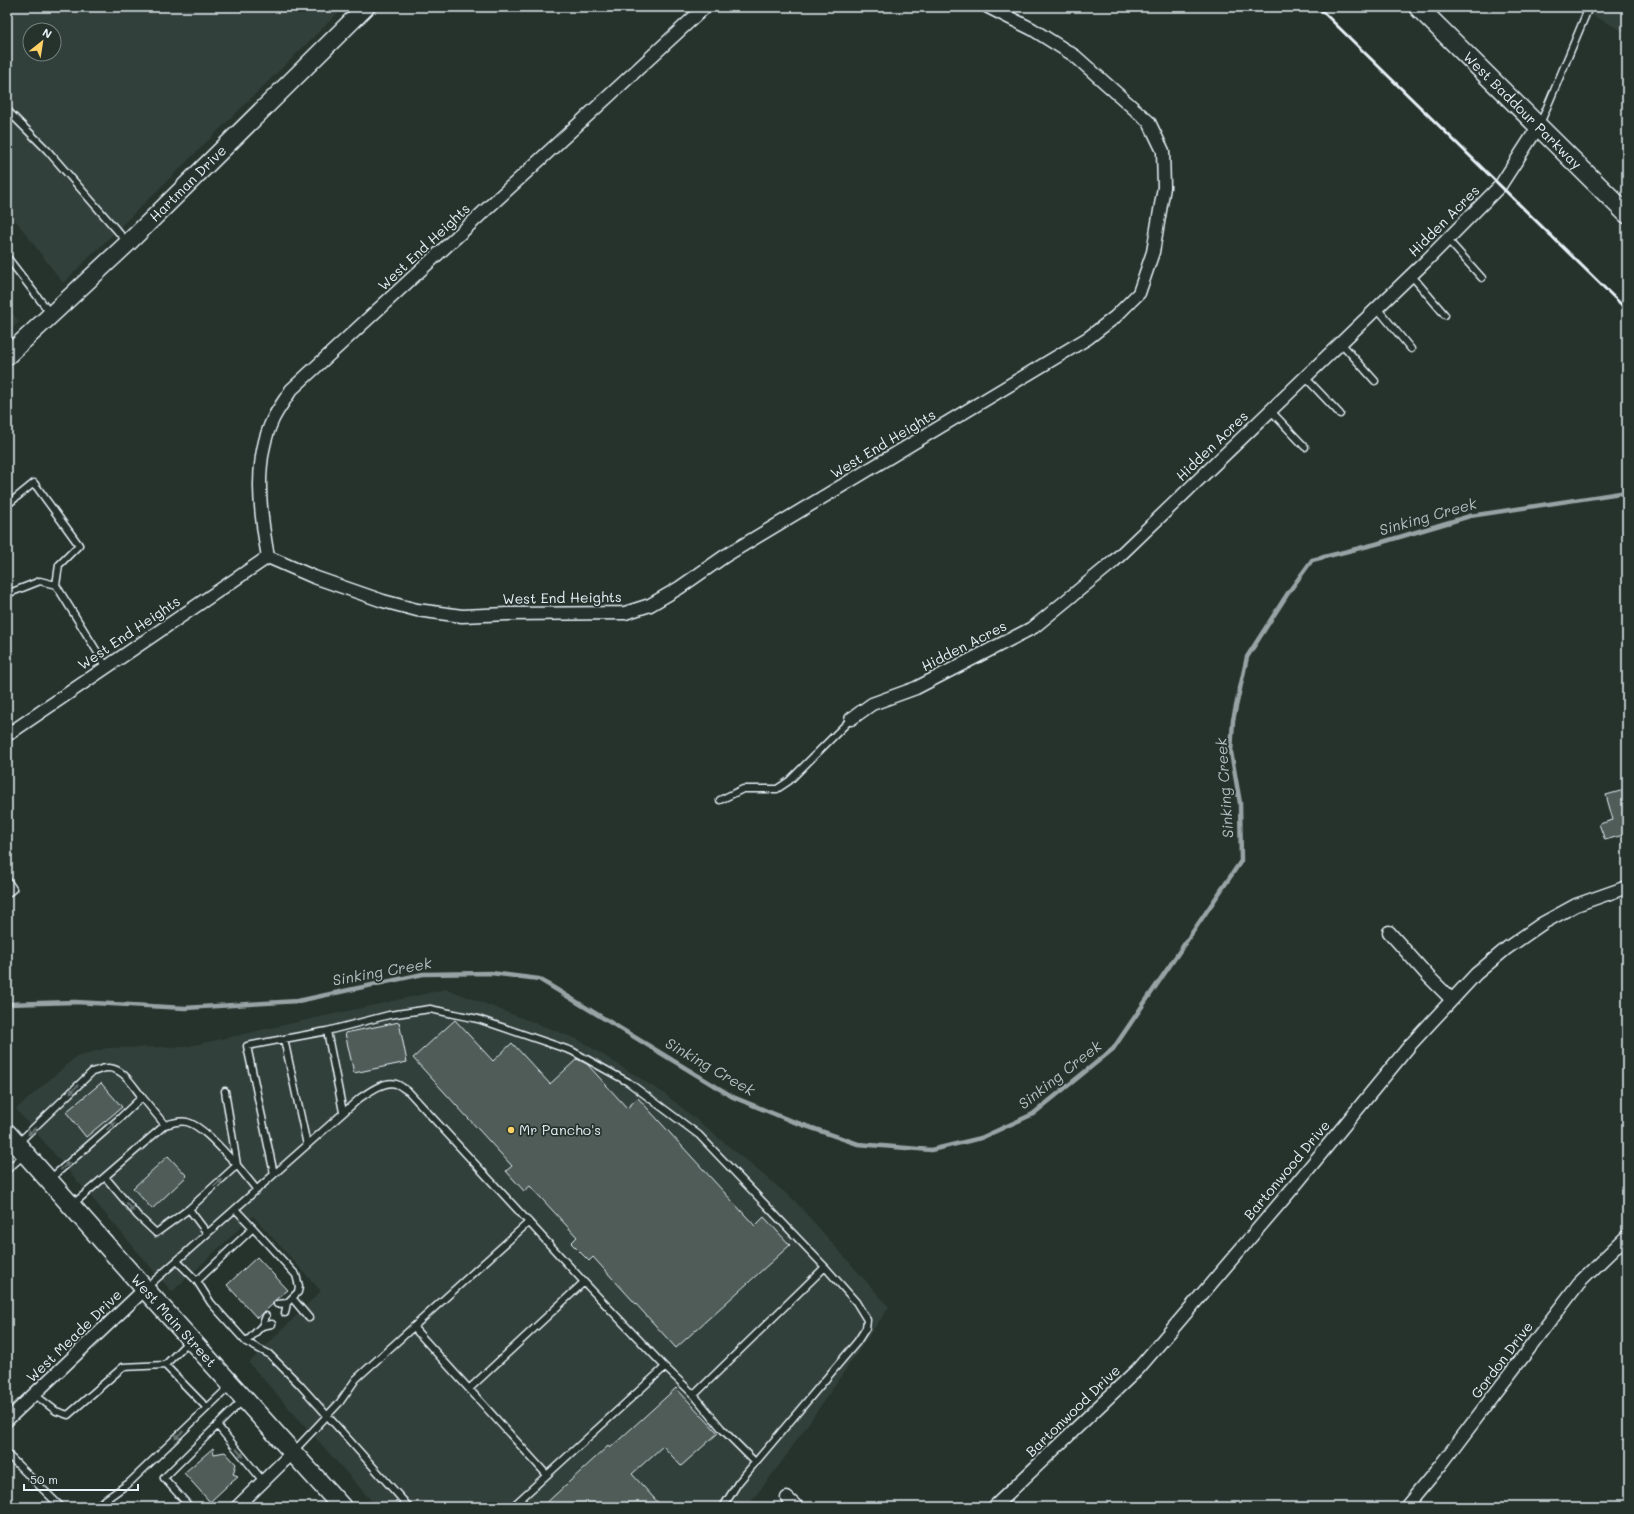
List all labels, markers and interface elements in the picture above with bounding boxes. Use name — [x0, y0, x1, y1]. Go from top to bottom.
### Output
north arrow — [22, 22, 62, 62]
text: N — [40, 24, 55, 41]
street label: West Baddour Parkway — [1459, 47, 1586, 173]
street label: Hartman Drive — [145, 141, 230, 226]
street label: Hidden Acres — [1404, 181, 1483, 260]
street label: West End Heights — [373, 199, 474, 294]
street label: West End Heights — [827, 405, 939, 482]
street label: Hidden Acres — [1171, 406, 1252, 485]
water label: Sinking Creek — [1377, 492, 1480, 540]
street label: West End Heights — [502, 587, 622, 608]
street label: West End Heights — [74, 591, 184, 674]
street label: Hidden Acres — [918, 616, 1010, 675]
water label: Sinking Creek — [1210, 736, 1237, 839]
water label: Sinking Creek — [331, 952, 434, 990]
water label: Sinking Creek — [662, 1032, 760, 1100]
water label: Sinking Creek — [1014, 1035, 1106, 1113]
one-way arrow — [69, 1084, 79, 1094]
street label: Bartonwood Drive — [1239, 1116, 1334, 1223]
place label: Mr Pancho's — [519, 1120, 601, 1139]
one-way arrow — [106, 1121, 116, 1130]
marker: Mr Pancho's — [506, 1125, 516, 1135]
one-way arrow — [26, 1126, 37, 1135]
one-way arrow — [60, 1161, 70, 1170]
one-way arrow — [213, 1178, 224, 1187]
one-way arrow — [126, 1201, 134, 1212]
street label: West Main Street — [127, 1270, 221, 1371]
street label: West Meade Drive — [22, 1285, 126, 1386]
street label: Gordon Drive — [1466, 1317, 1537, 1402]
street label: Bartonwood Drive — [1021, 1361, 1124, 1461]
one-way arrow — [174, 1430, 183, 1439]
one-way arrow — [236, 1448, 245, 1459]
scale bar — [24, 1466, 138, 1492]
text: 50 m — [30, 1471, 58, 1487]

